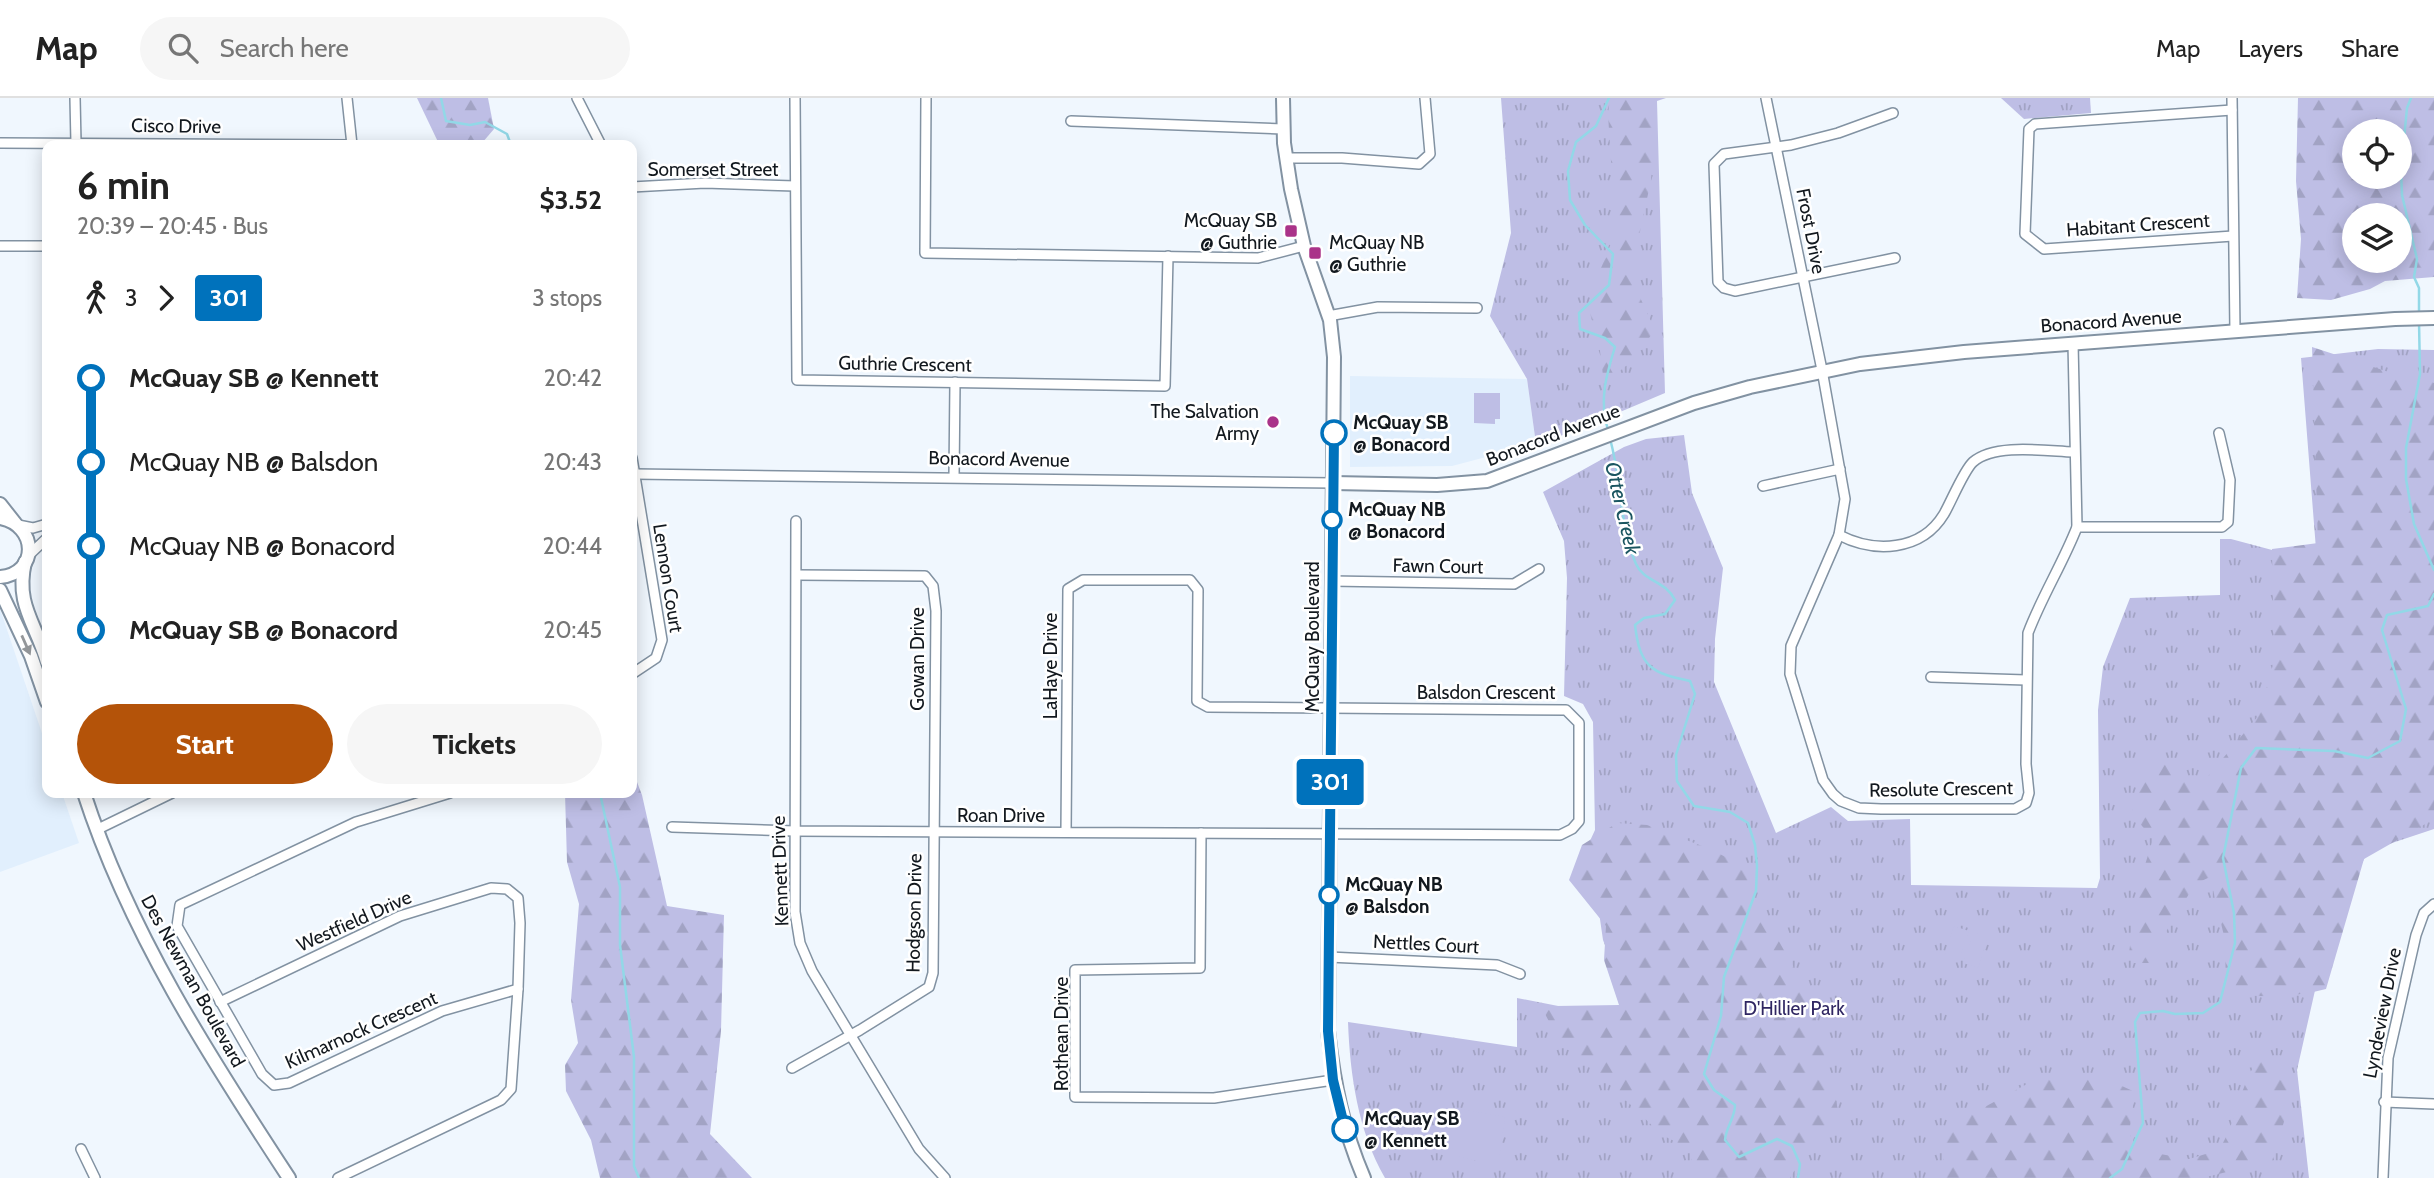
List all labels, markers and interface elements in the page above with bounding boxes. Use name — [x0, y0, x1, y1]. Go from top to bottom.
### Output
search box — [140, 17, 630, 80]
text: Map — [35, 28, 98, 68]
icon: search — [164, 29, 202, 67]
text: Search here — [220, 32, 349, 64]
text: Map — [2156, 34, 2200, 63]
text: Layers — [2238, 34, 2303, 63]
text: Share — [2341, 34, 2399, 63]
street label: Cisco Drive — [131, 114, 221, 138]
map controls — [2342, 119, 2412, 273]
button: locate — [2342, 119, 2412, 189]
street label: Somerset Street — [647, 158, 779, 181]
text: 6 min — [77, 162, 170, 209]
text: $3.52 — [539, 184, 602, 216]
street label: Frost Drive — [1791, 186, 1831, 276]
button: layers — [2342, 203, 2412, 273]
street label: Habitant Crescent — [2066, 208, 2211, 241]
place label: McQuay SB @ Guthrie — [1184, 209, 1277, 254]
text: 20:39 – 20:45 · Bus — [77, 212, 268, 240]
marker: McQuay SB @ Guthrie — [1283, 223, 1299, 239]
place label: McQuay NB @ Guthrie — [1329, 231, 1424, 276]
marker: McQuay NB @ Guthrie — [1307, 245, 1323, 261]
icon: walk — [77, 279, 115, 317]
icon: forward — [147, 279, 185, 317]
text: 301 — [209, 283, 248, 312]
text: 3 — [125, 284, 137, 312]
text: 3 stops — [532, 284, 602, 312]
street label: Bonacord Avenue — [2040, 305, 2183, 337]
street label: Guthrie Crescent — [838, 351, 972, 377]
text: McQuay SB @ Kennett — [129, 362, 379, 394]
text: 20:42 — [544, 364, 602, 392]
street label: Bonacord Avenue — [1483, 399, 1623, 471]
place label: The Salvation Army — [1150, 400, 1259, 445]
place label: McQuay SB @ Bonacord — [1353, 411, 1450, 456]
marker: The Salvation Army — [1265, 414, 1281, 430]
marker: McQuay SB @ Bonacord — [1321, 420, 1347, 446]
text: McQuay NB @ Balsdon — [129, 446, 378, 478]
street label: Bonacord Avenue — [928, 446, 1070, 472]
text: 20:43 — [543, 448, 602, 476]
water label: Otter Creek — [1600, 459, 1646, 558]
place label: McQuay NB @ Bonacord — [1348, 498, 1446, 543]
marker: McQuay NB @ Bonacord — [1322, 510, 1342, 530]
street label: Lennon Court — [648, 522, 688, 635]
text: McQuay NB @ Bonacord — [129, 530, 395, 562]
text: 20:44 — [543, 532, 602, 560]
street label: Fawn Court — [1392, 554, 1484, 578]
street label: McQuay Boulevard — [1301, 561, 1324, 713]
street label: Gowan Drive — [906, 607, 929, 711]
street label: LaHaye Drive — [1039, 613, 1062, 719]
text: McQuay SB @ Bonacord — [129, 614, 398, 646]
text: 20:45 — [543, 616, 602, 644]
one-way arrow — [20, 635, 32, 655]
street label: Balsdon Crescent — [1417, 681, 1556, 704]
button: Start — [77, 704, 333, 784]
button: Tickets — [347, 704, 602, 784]
line badge: 301 — [1290, 759, 1370, 805]
text: 301 — [1311, 767, 1349, 796]
street label: Resolute Crescent — [1869, 776, 2014, 802]
street label: Roan Drive — [957, 804, 1045, 827]
street label: Kennett Drive — [767, 815, 793, 927]
street label: Hodgson Drive — [901, 853, 927, 973]
place label: McQuay NB @ Balsdon — [1345, 873, 1443, 918]
street label: Westfield Drive — [293, 885, 415, 957]
marker: McQuay NB @ Balsdon — [1319, 885, 1339, 905]
street label: Des Newman Boulevard — [136, 891, 250, 1071]
street label: Nettles Court — [1372, 930, 1480, 958]
street label: Lyndeview Drive — [2358, 946, 2406, 1080]
street label: Rothean Drive — [1050, 976, 1073, 1091]
street label: Kilmarnock Crescent — [281, 986, 441, 1074]
park label: D'Hillier Park — [1743, 997, 1845, 1020]
place label: McQuay SB @ Kennett — [1364, 1107, 1459, 1152]
marker: McQuay SB @ Kennett — [1332, 1116, 1358, 1142]

